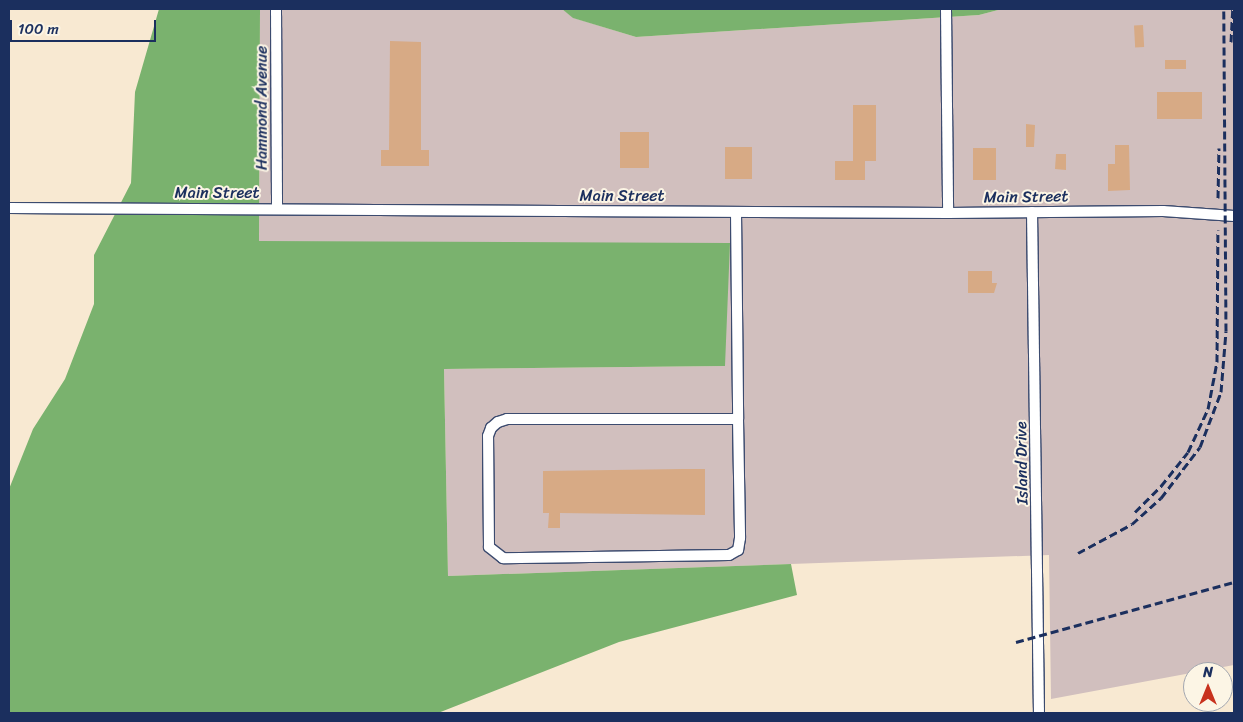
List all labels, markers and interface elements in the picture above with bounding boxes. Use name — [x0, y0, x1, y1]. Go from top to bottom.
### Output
scale bar — [12, 10, 159, 42]
text: 100 m — [18, 16, 59, 42]
street label: Hammond Avenue — [252, 46, 272, 170]
street label: Main Street — [175, 183, 259, 203]
street label: Main Street — [580, 186, 664, 206]
street label: Main Street — [983, 187, 1069, 207]
street label: Island Drive — [1012, 421, 1032, 505]
text: N — [1203, 660, 1213, 685]
north arrow — [1183, 662, 1233, 712]

